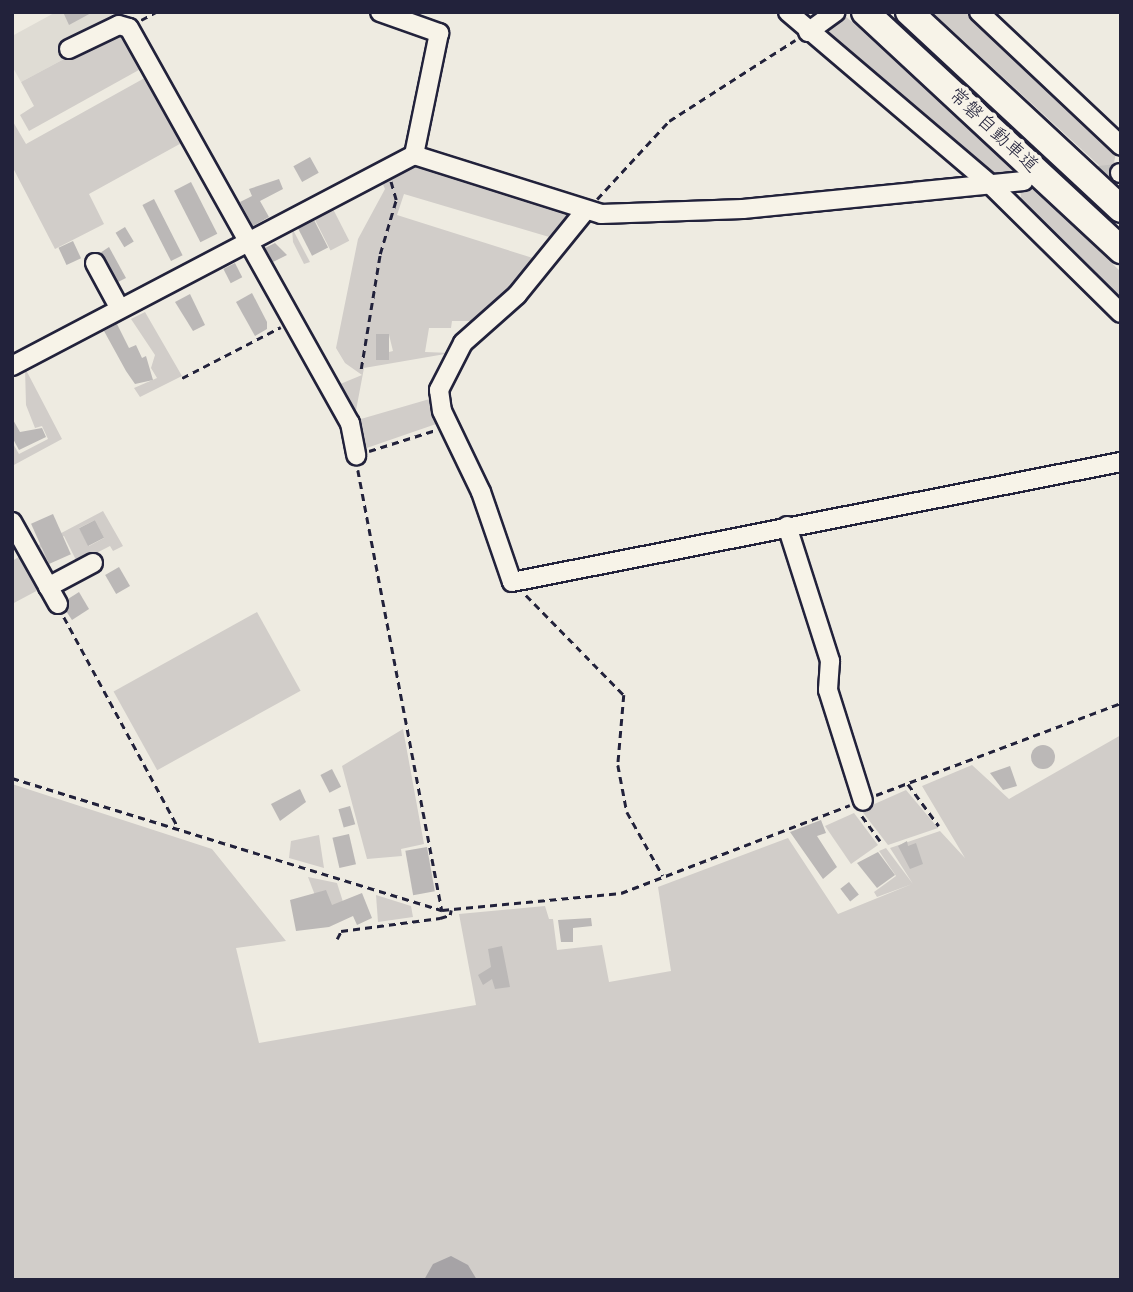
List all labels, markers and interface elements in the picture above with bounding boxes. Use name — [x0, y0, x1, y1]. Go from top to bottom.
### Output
street label: 常磐自動車道 — [945, 83, 1043, 177]

